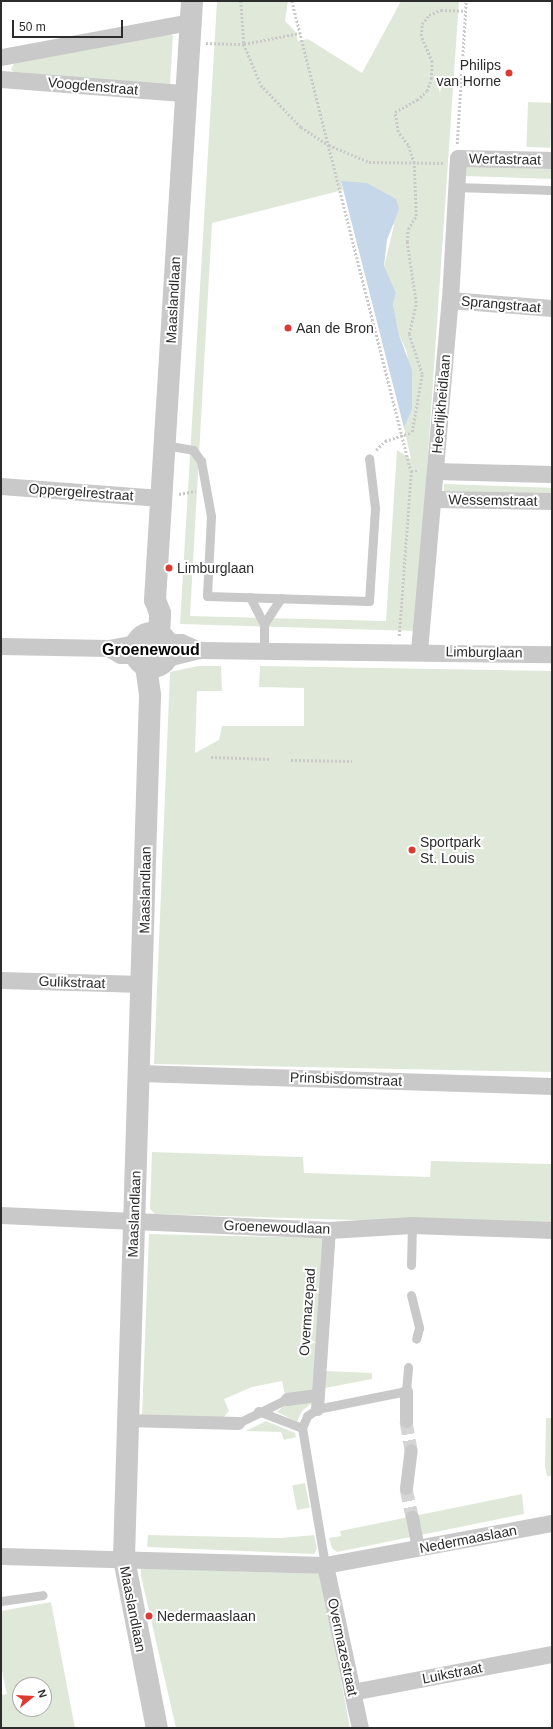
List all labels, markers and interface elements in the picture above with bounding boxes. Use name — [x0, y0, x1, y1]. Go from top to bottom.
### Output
scale bar — [14, 12, 125, 38]
text: 50 m — [19, 20, 46, 34]
place label: Philips van Horne — [436, 57, 501, 90]
marker: Philips van Horne — [504, 68, 514, 78]
street label: Voogdenstraat — [47, 74, 139, 98]
street label: Wertastraat — [469, 150, 541, 168]
street label: Maaslandlaan — [162, 256, 184, 344]
street label: Sprangstraat — [460, 292, 542, 316]
place label: Aan de Bron — [296, 320, 374, 336]
marker: Aan de Bron — [283, 323, 293, 333]
street label: Heerlijkheidlaan — [428, 354, 454, 454]
street label: Oppergelrestraat — [28, 480, 134, 504]
street label: Wessemstraat — [448, 491, 538, 509]
place label: Limburglaan — [177, 560, 254, 576]
marker: Limburglaan — [164, 563, 174, 573]
district label: Groenewoud — [102, 640, 200, 660]
street label: Limburglaan — [445, 643, 523, 661]
place label: Sportpark St. Louis — [420, 834, 481, 866]
marker: Sportpark St. Louis — [407, 845, 417, 855]
street label: Maaslandlaan — [136, 846, 154, 934]
street label: Gulikstraat — [38, 972, 106, 992]
street label: Prinsbisdomstraat — [290, 1069, 402, 1089]
street label: Maaslandlaan — [124, 1170, 144, 1258]
street label: Groenewoudlaan — [223, 1217, 331, 1237]
street label: Overmazepad — [296, 1268, 318, 1356]
street label: Nedermaaslaan — [418, 1521, 518, 1557]
street label: Maaslandlaan — [116, 1565, 150, 1653]
street label: Overmazestraat — [324, 1597, 362, 1697]
place label: Nedermaaslaan — [157, 1608, 256, 1624]
marker: Nedermaaslaan — [144, 1611, 154, 1621]
street label: Luikstraat — [421, 1659, 483, 1687]
north arrow — [12, 1677, 52, 1717]
text: N — [36, 1688, 49, 1699]

